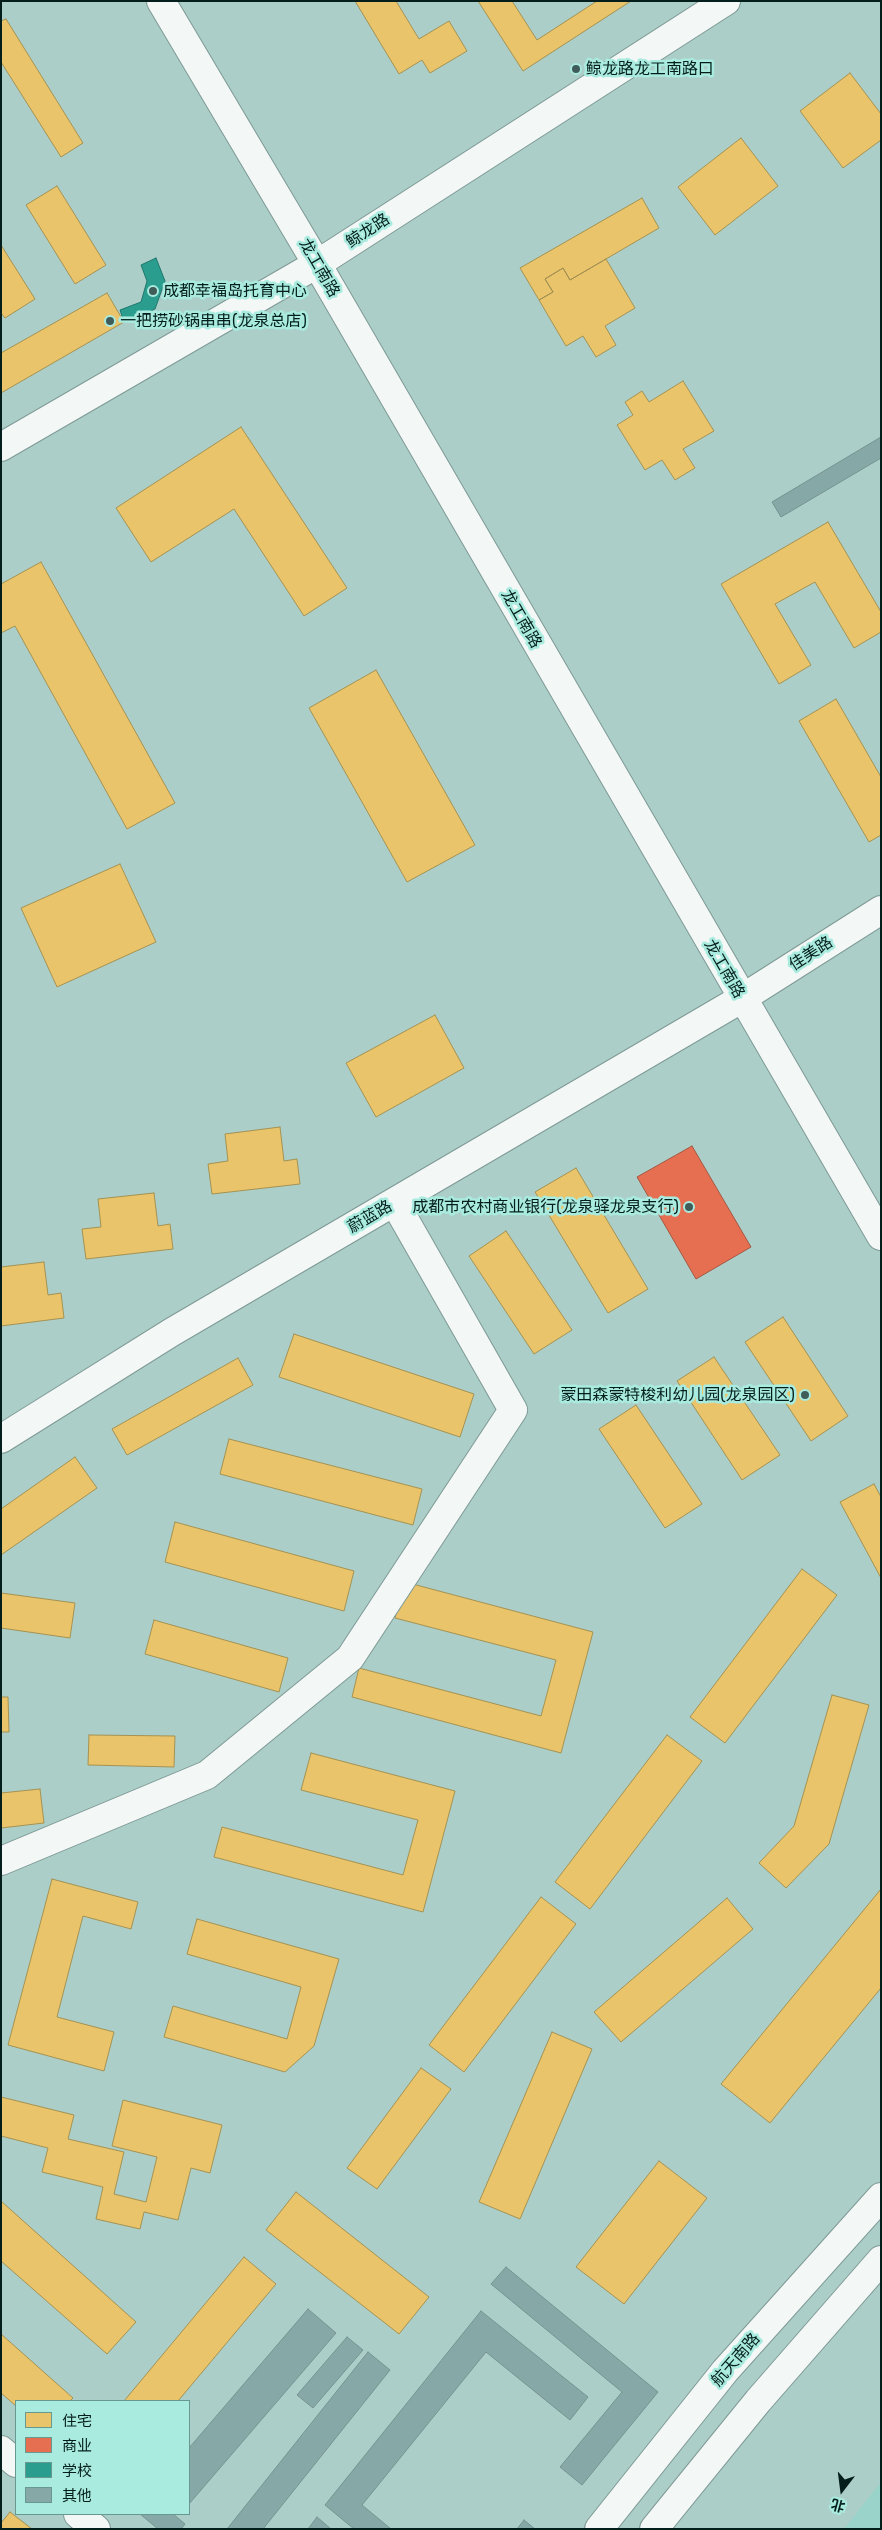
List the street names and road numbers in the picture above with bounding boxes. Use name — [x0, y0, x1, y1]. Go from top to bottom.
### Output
street label: 鲸龙路 — [343, 210, 393, 252]
street label: 龙工南路 — [295, 235, 343, 301]
street label: 龙工南路 — [497, 586, 545, 652]
street label: 佳美路 — [786, 933, 836, 975]
street label: 龙工南路 — [700, 936, 748, 1002]
street label: 蔚蓝路 — [344, 1197, 396, 1237]
street label: 航天南路 — [708, 2330, 764, 2390]

